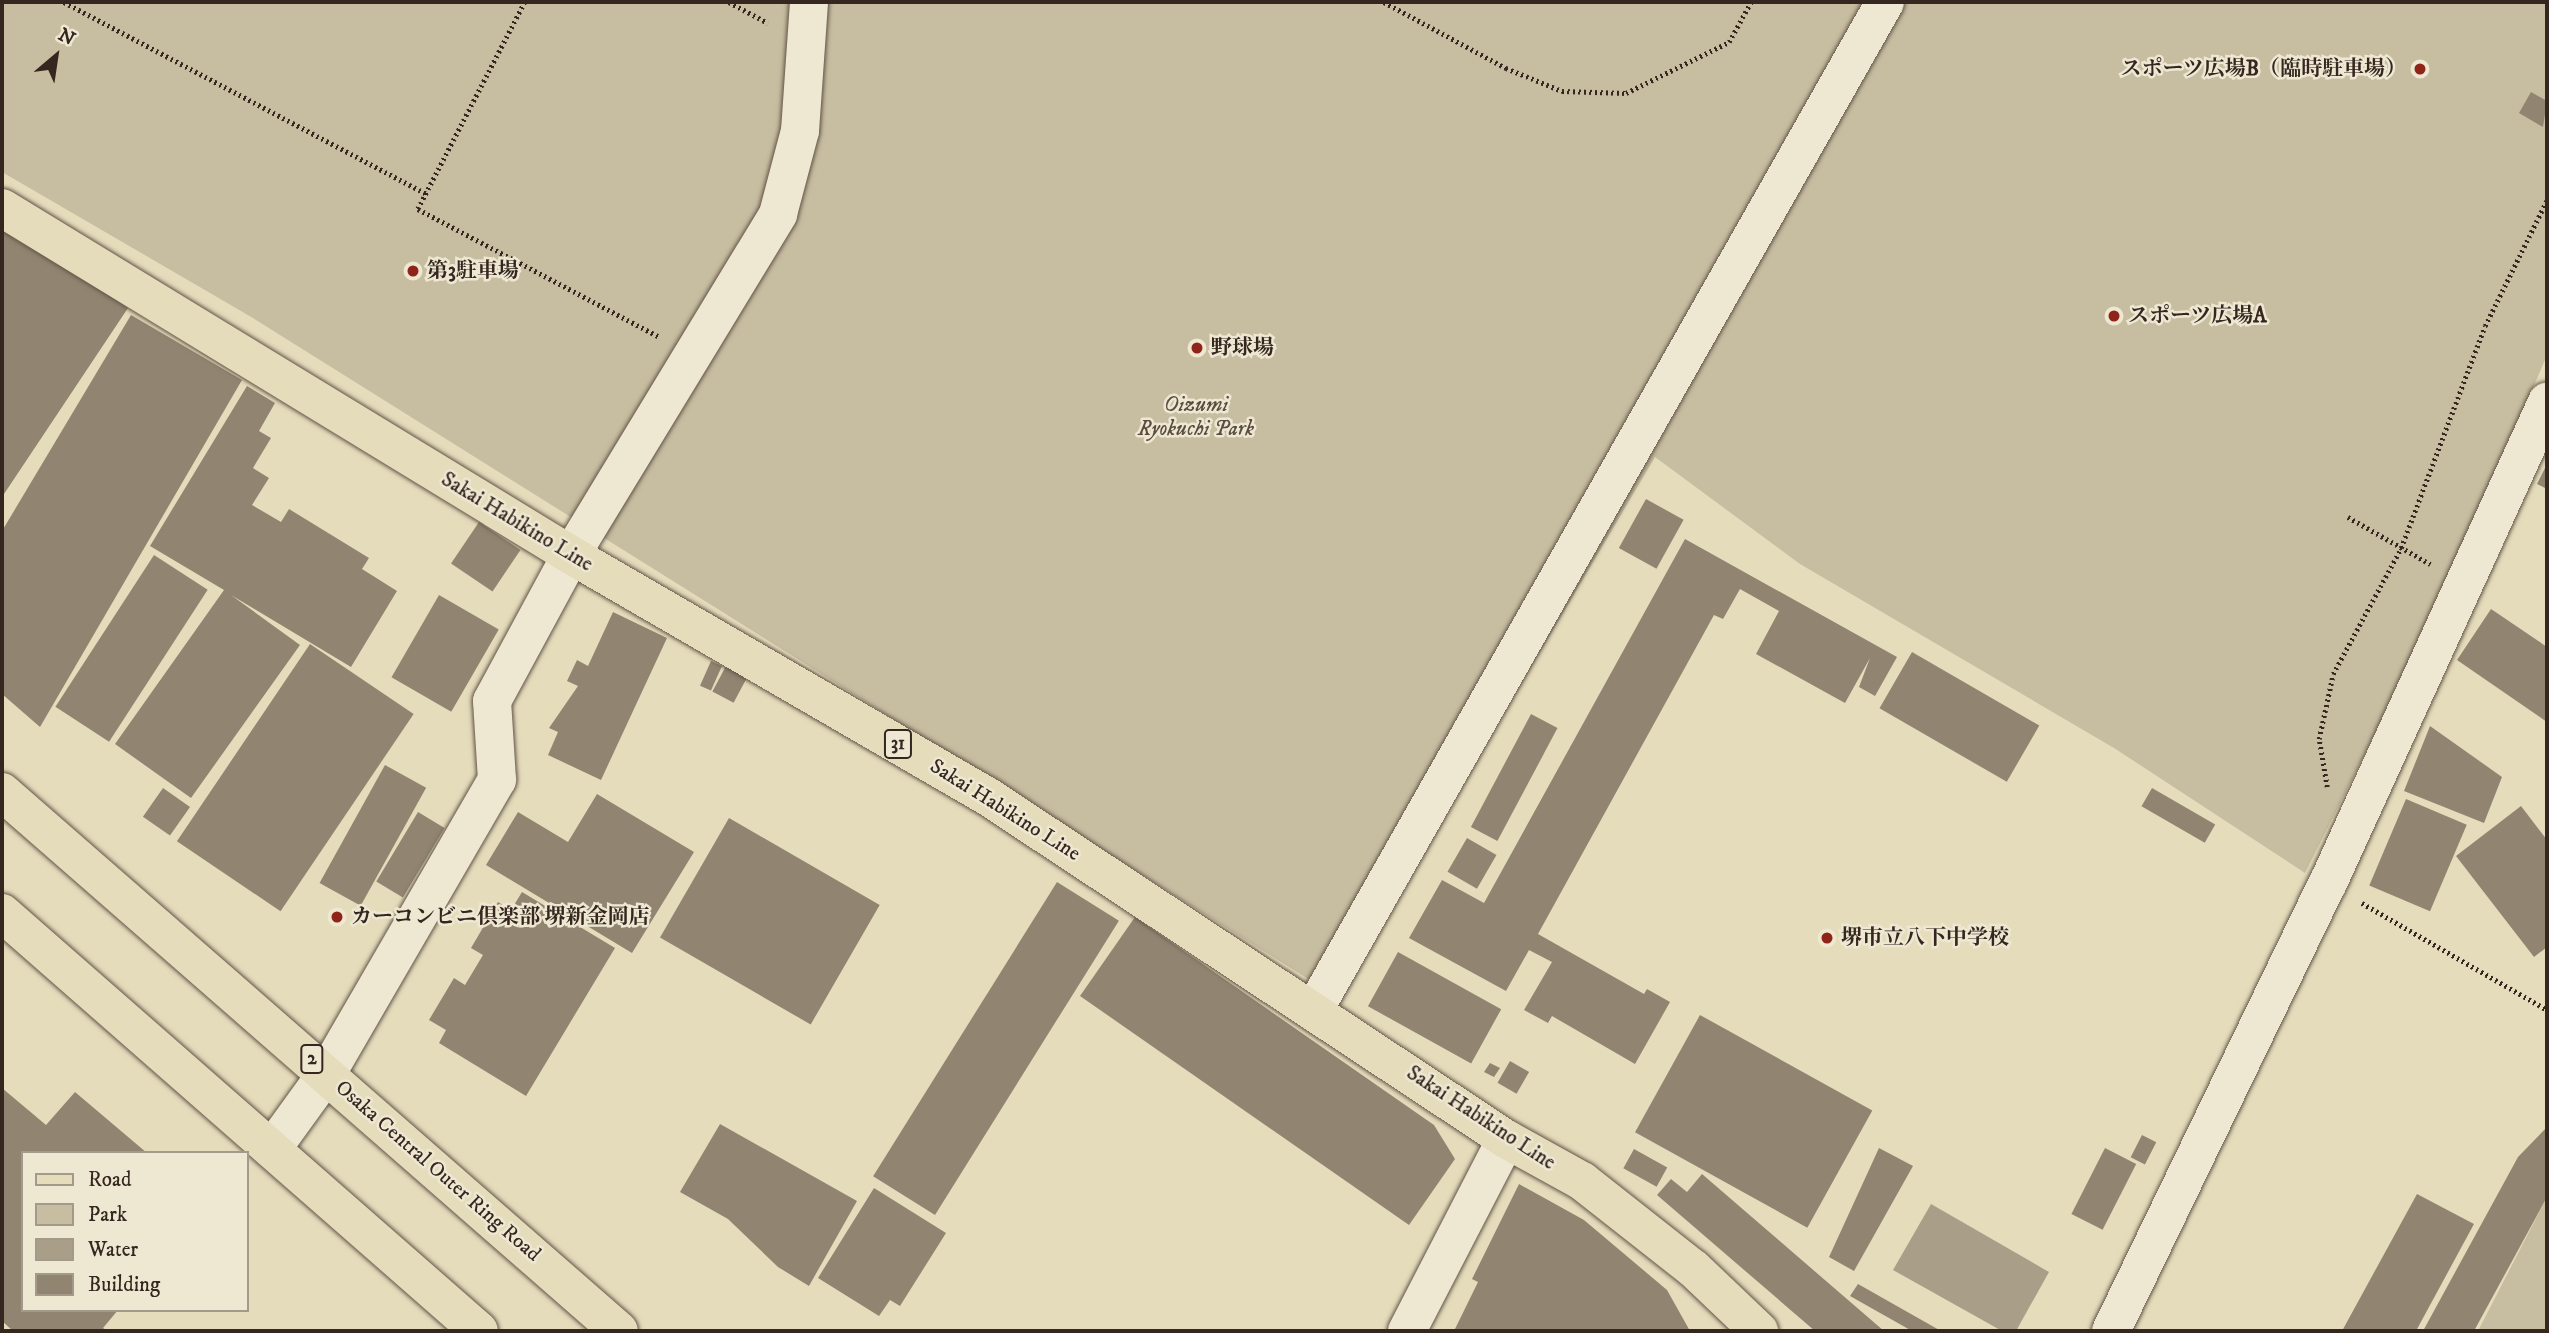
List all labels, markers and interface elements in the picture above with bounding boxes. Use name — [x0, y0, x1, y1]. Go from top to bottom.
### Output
north arrow — [21, 21, 91, 91]
text: N — [54, 23, 79, 51]
place label: スポーツ広場B（臨時駐車場） — [2120, 56, 2406, 82]
marker: スポーツ広場B（臨時駐車場） — [2412, 61, 2428, 77]
place label: 第3駐車場 — [427, 258, 519, 284]
marker: 第3駐車場 — [405, 263, 421, 279]
place label: スポーツ広場A — [2128, 303, 2267, 329]
marker: スポーツ広場A — [2106, 308, 2122, 324]
place label: 野球場 — [1211, 335, 1274, 361]
marker: 野球場 — [1189, 340, 1205, 356]
park label: Oizumi Ryokuchi Park — [1138, 392, 1254, 442]
street label: Sakai Habikino Line — [437, 467, 597, 577]
road number: 31 — [882, 729, 914, 760]
street label: Sakai Habikino Line — [925, 754, 1085, 866]
place label: カーコンビニ倶楽部 堺新金岡店 — [351, 904, 650, 930]
marker: カーコンビニ倶楽部 堺新金岡店 — [329, 909, 345, 925]
place label: 堺市立八下中学校 — [1841, 925, 2009, 951]
marker: 堺市立八下中学校 — [1819, 930, 1835, 946]
road number: 2 — [300, 1044, 324, 1074]
street label: Sakai Habikino Line — [1402, 1060, 1560, 1176]
street label: Osaka Central Outer Ring Road — [330, 1075, 546, 1267]
legend — [21, 1151, 248, 1312]
text: Road — [88, 1167, 132, 1193]
text: Park — [88, 1202, 127, 1228]
text: Water — [88, 1237, 138, 1263]
text: Building — [88, 1272, 160, 1298]

